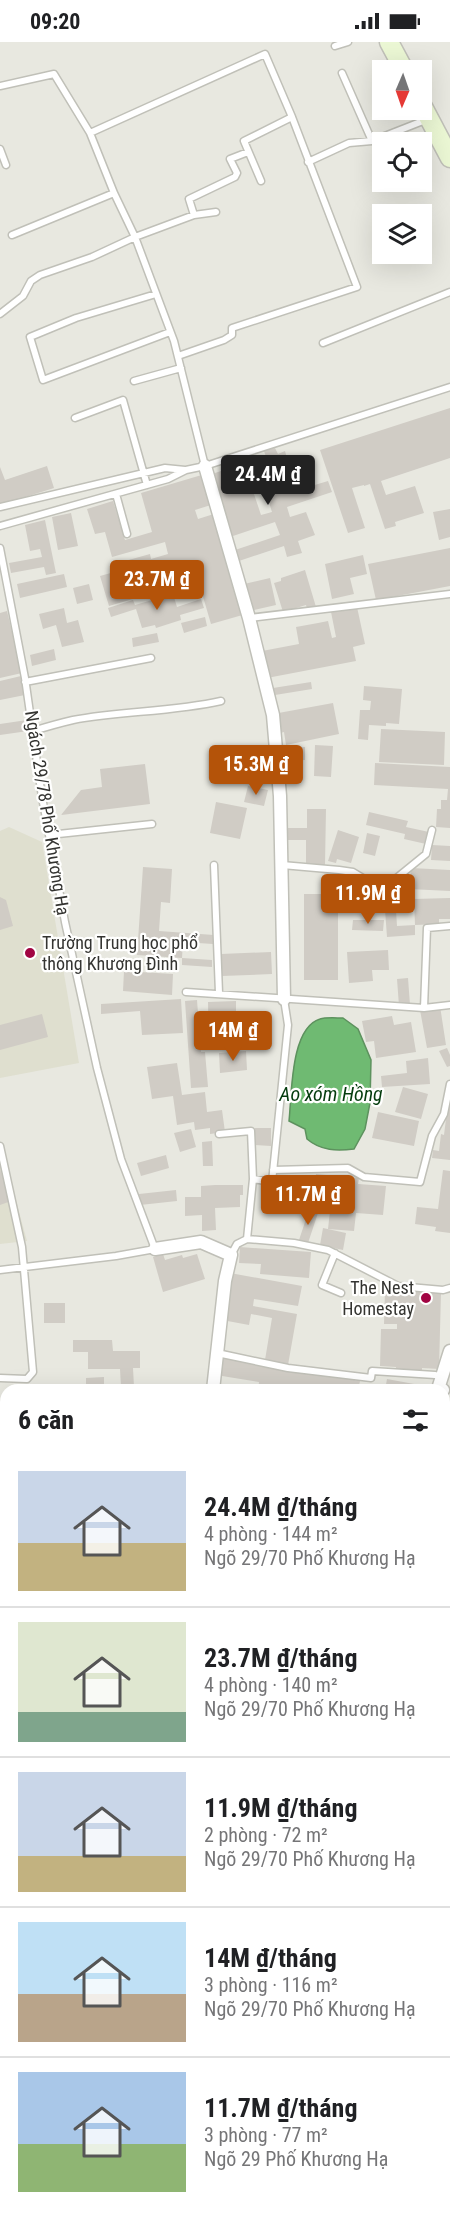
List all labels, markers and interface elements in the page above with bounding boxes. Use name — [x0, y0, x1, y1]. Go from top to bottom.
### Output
text: 09:20 — [30, 9, 81, 34]
north arrow — [372, 60, 432, 120]
map controls — [372, 60, 432, 264]
button: locate — [372, 132, 432, 192]
button: layers — [372, 204, 432, 264]
pin: 24.4M ₫ — [213, 455, 323, 506]
text: 24.4M ₫ — [235, 462, 301, 486]
pin: 23.7M ₫ — [102, 560, 212, 611]
text: 23.7M ₫ — [124, 567, 190, 591]
street label: Ngách 29/78 Phố Khương Hạ — [21, 709, 74, 917]
pin: 15.3M ₫ — [201, 745, 311, 796]
text: 15.3M ₫ — [223, 752, 289, 776]
pin: 11.9M ₫ — [313, 874, 423, 925]
text: 11.9M ₫ — [335, 881, 401, 905]
place label: Trường Trung học phổ thông Khương Đình — [42, 932, 198, 974]
marker: Trường Trung học phổ thông Khương Đình — [23, 946, 37, 960]
pin: 14M ₫ — [191, 1011, 275, 1062]
text: 14M ₫ — [208, 1018, 258, 1042]
water label: Ao xóm Hồng — [278, 1082, 383, 1106]
pin: 11.7M ₫ — [253, 1175, 363, 1226]
text: 11.7M ₫ — [275, 1182, 341, 1206]
place label: The Nest Homestay — [342, 1277, 414, 1319]
marker: The Nest Homestay — [419, 1291, 433, 1305]
icon: filters — [399, 1404, 432, 1437]
text: 6 căn — [18, 1405, 74, 1435]
text: 24.4M ₫/tháng — [204, 1492, 358, 1522]
icon: home — [66, 1495, 138, 1567]
text: 4 phòng · 144 m² — [204, 1522, 338, 1546]
text: Ngõ 29/70 Phố Khương Hạ — [204, 1546, 416, 1570]
text: 23.7M ₫/tháng — [204, 1643, 358, 1673]
icon: home — [66, 1646, 138, 1718]
text: 4 phòng · 140 m² — [204, 1673, 338, 1697]
text: Ngõ 29/70 Phố Khương Hạ — [204, 1697, 416, 1721]
text: 11.9M ₫/tháng — [204, 1793, 358, 1823]
icon: home — [66, 1796, 138, 1868]
text: 2 phòng · 72 m² — [204, 1823, 328, 1847]
text: Ngõ 29/70 Phố Khương Hạ — [204, 1847, 416, 1871]
text: 14M ₫/tháng — [204, 1943, 337, 1973]
icon: home — [66, 1946, 138, 2018]
text: 3 phòng · 116 m² — [204, 1973, 338, 1997]
text: Ngõ 29/70 Phố Khương Hạ — [204, 1997, 416, 2021]
text: 11.7M ₫/tháng — [204, 2093, 358, 2123]
icon: home — [66, 2096, 138, 2168]
text: 3 phòng · 77 m² — [204, 2123, 328, 2147]
text: Ngõ 29 Phố Khương Hạ — [204, 2147, 388, 2171]

